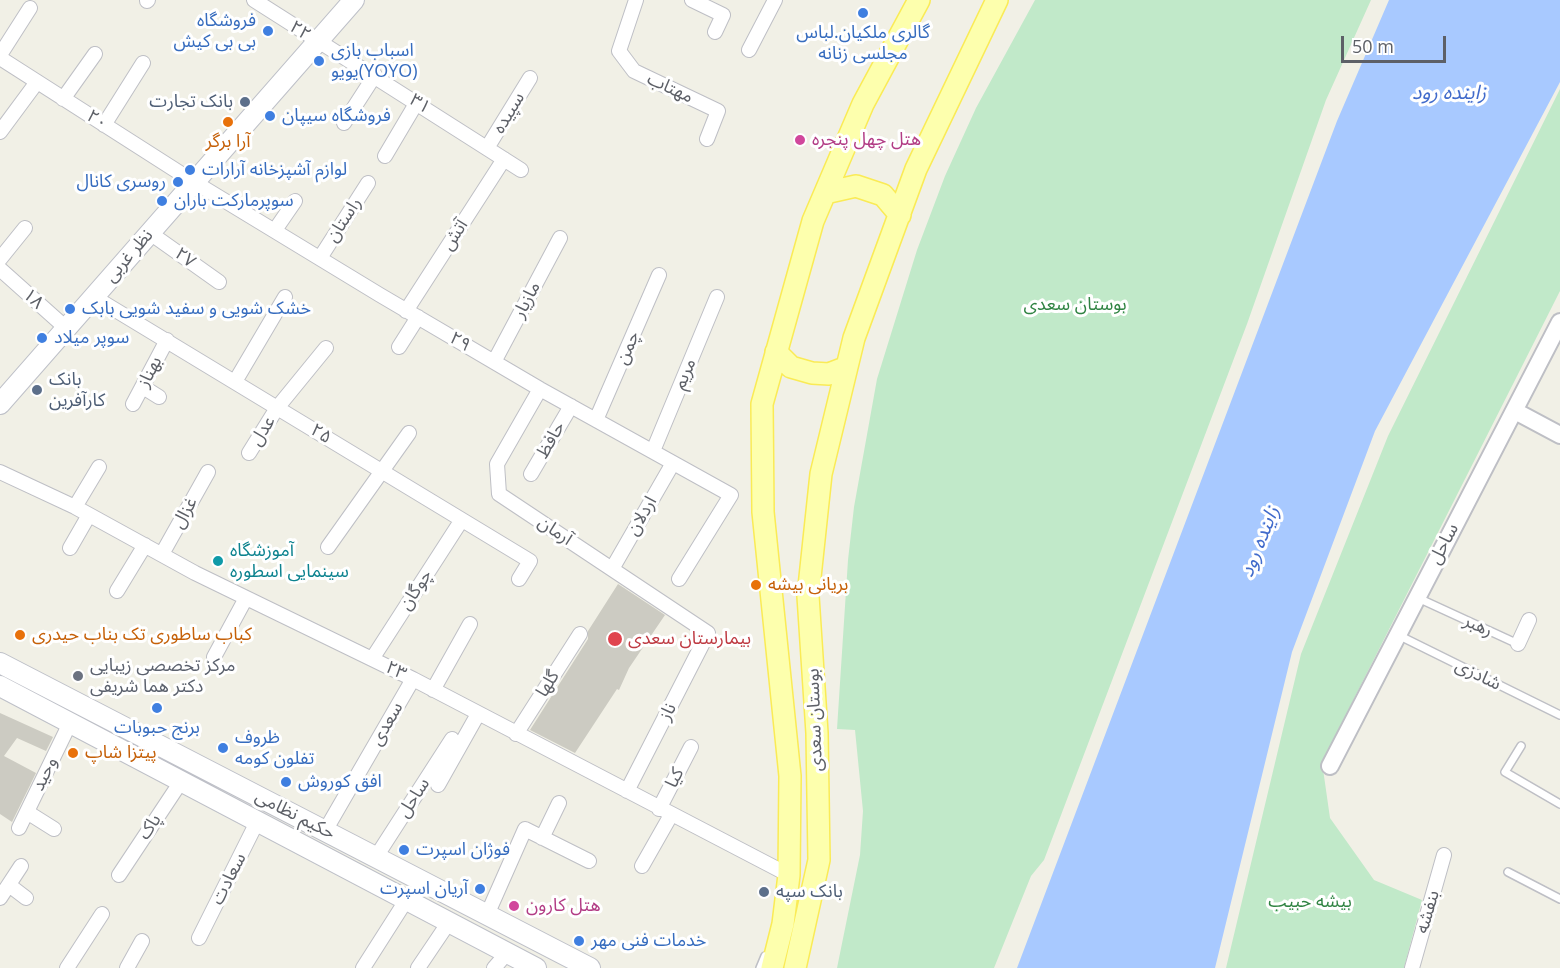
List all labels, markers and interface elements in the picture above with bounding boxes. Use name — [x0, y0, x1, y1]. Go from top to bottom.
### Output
marker: گالری ملکیان.لباس مجلسی زنانه — [856, 6, 870, 20]
place label: فروشگاه بی بی کیش — [173, 10, 256, 52]
street label: ۲۲ — [285, 16, 315, 46]
place label: گالری ملکیان.لباس مجلسی زنانه — [796, 22, 930, 64]
marker: فروشگاه بی بی کیش — [261, 24, 275, 38]
scale bar — [1344, 24, 1449, 62]
text: 50 m — [1352, 34, 1394, 58]
place label: اسباب بازی یویو(YOYO) — [331, 40, 418, 82]
marker: اسباب بازی یویو(YOYO) — [312, 54, 326, 68]
street label: مهتاب — [644, 68, 696, 108]
water label: زاینده رود — [1412, 81, 1486, 105]
street label: سپیده — [488, 88, 530, 138]
street label: ۳۱ — [405, 89, 435, 119]
place label: بانک تجارت — [149, 91, 233, 113]
marker: بانک تجارت — [238, 95, 252, 109]
street label: ۲۰ — [82, 105, 112, 135]
place label: فروشگاه سیپان — [282, 105, 391, 127]
marker: فروشگاه سیپان — [263, 109, 277, 123]
marker: آرا برگر — [221, 115, 235, 129]
place label: هتل چهل پنجره — [812, 129, 921, 151]
place label: آرا برگر — [205, 131, 251, 153]
marker: هتل چهل پنجره — [793, 133, 807, 147]
place label: لوازم آشپزخانه آرارات — [202, 159, 347, 181]
marker: لوازم آشپزخانه آرارات — [183, 163, 197, 177]
place label: روسری کانال — [77, 171, 166, 193]
marker: روسری کانال — [171, 175, 185, 189]
place label: سوپرمارکت باران — [174, 190, 294, 212]
marker: سوپرمارکت باران — [155, 194, 169, 208]
street label: راستان — [322, 194, 366, 246]
street label: آتش — [437, 216, 473, 254]
street label: نظر غربی — [100, 225, 158, 287]
street label: ۲۷ — [170, 243, 200, 273]
street label: مازیار — [509, 278, 545, 322]
street label: ۱۸ — [18, 284, 48, 314]
park label: بوستان سعدی — [1023, 294, 1127, 316]
place label: خشک شویی و سفید شویی بابک — [82, 298, 311, 320]
marker: خشک شویی و سفید شویی بابک — [63, 302, 77, 316]
place label: سوپر میلاد — [54, 327, 129, 349]
street label: ۲۹ — [446, 327, 474, 357]
street label: چمن — [611, 328, 645, 368]
marker: سوپر میلاد — [35, 331, 49, 345]
street label: بهناز — [133, 353, 167, 391]
street label: مریم — [669, 355, 701, 393]
place label: بانک کارآفرین — [49, 369, 105, 412]
marker: بانک کارآفرین — [30, 383, 44, 397]
street label: عدل — [246, 412, 280, 450]
street label: حافظ — [532, 418, 570, 462]
street label: ۲۵ — [307, 419, 335, 449]
street label: اردلان — [622, 493, 662, 539]
street label: غزال — [168, 494, 202, 532]
water label: زاینده رود — [1235, 503, 1285, 581]
street label: آرمان — [534, 512, 576, 550]
street label: ساحل — [1424, 520, 1464, 568]
place label: آموزشگاه سینمایی اسطوره — [230, 540, 349, 582]
marker: آموزشگاه سینمایی اسطوره — [211, 554, 225, 568]
street label: چوگان — [395, 566, 437, 614]
place label: بریانی بیشه — [768, 574, 848, 596]
marker: بریانی بیشه — [749, 578, 763, 592]
street label: رهبر — [1460, 610, 1496, 642]
place label: کباب ساطوری تک بناب حیدری — [32, 624, 252, 646]
marker: کباب ساطوری تک بناب حیدری — [13, 628, 27, 642]
place label: بیمارستان سعدی — [628, 628, 751, 650]
marker: بیمارستان سعدی — [606, 630, 624, 648]
place label: مرکز تخصصی زیبایی دکتر هما شریفی — [90, 655, 236, 698]
street label: شادزی — [1452, 655, 1504, 695]
street label: ۲۳ — [382, 657, 410, 685]
street label: گلها — [532, 667, 564, 701]
street label: بوستان سعدی — [802, 668, 828, 772]
marker: مرکز تخصصی زیبایی دکتر هما شریفی — [71, 669, 85, 683]
street label: سعدی — [366, 698, 408, 750]
street label: ناز — [655, 700, 681, 724]
marker: برنج حبوبات — [150, 701, 164, 715]
place label: برنج حبوبات — [114, 717, 200, 739]
place label: ظروف تفلون کومه — [235, 727, 314, 770]
marker: ظروف تفلون کومه — [216, 741, 230, 755]
place label: پیتزا شاپ — [85, 742, 157, 764]
marker: پیتزا شاپ — [66, 746, 80, 760]
street label: وحید — [28, 754, 62, 794]
street label: کیا — [661, 764, 689, 792]
place label: افق کوروش — [298, 771, 382, 793]
street label: ساحل — [393, 774, 435, 822]
marker: افق کوروش — [279, 775, 293, 789]
street label: حکیم نظامی — [251, 786, 339, 844]
street label: پاک — [134, 810, 166, 844]
place label: فوژان اسپرت — [416, 839, 510, 861]
marker: فوژان اسپرت — [397, 843, 411, 857]
street label: سعادت — [207, 850, 251, 908]
place label: آریان اسپرت — [380, 878, 468, 900]
place label: بانک سپه — [776, 881, 843, 903]
marker: آریان اسپرت — [473, 882, 487, 896]
marker: بانک سپه — [757, 885, 771, 899]
street label: بنفشه — [1412, 888, 1444, 936]
park label: بیشه حبیب — [1268, 891, 1352, 913]
place label: هتل کارون — [526, 895, 600, 917]
marker: هتل کارون — [507, 899, 521, 913]
place label: خدمات فنی مهر — [591, 930, 706, 952]
marker: خدمات فنی مهر — [572, 934, 586, 948]

